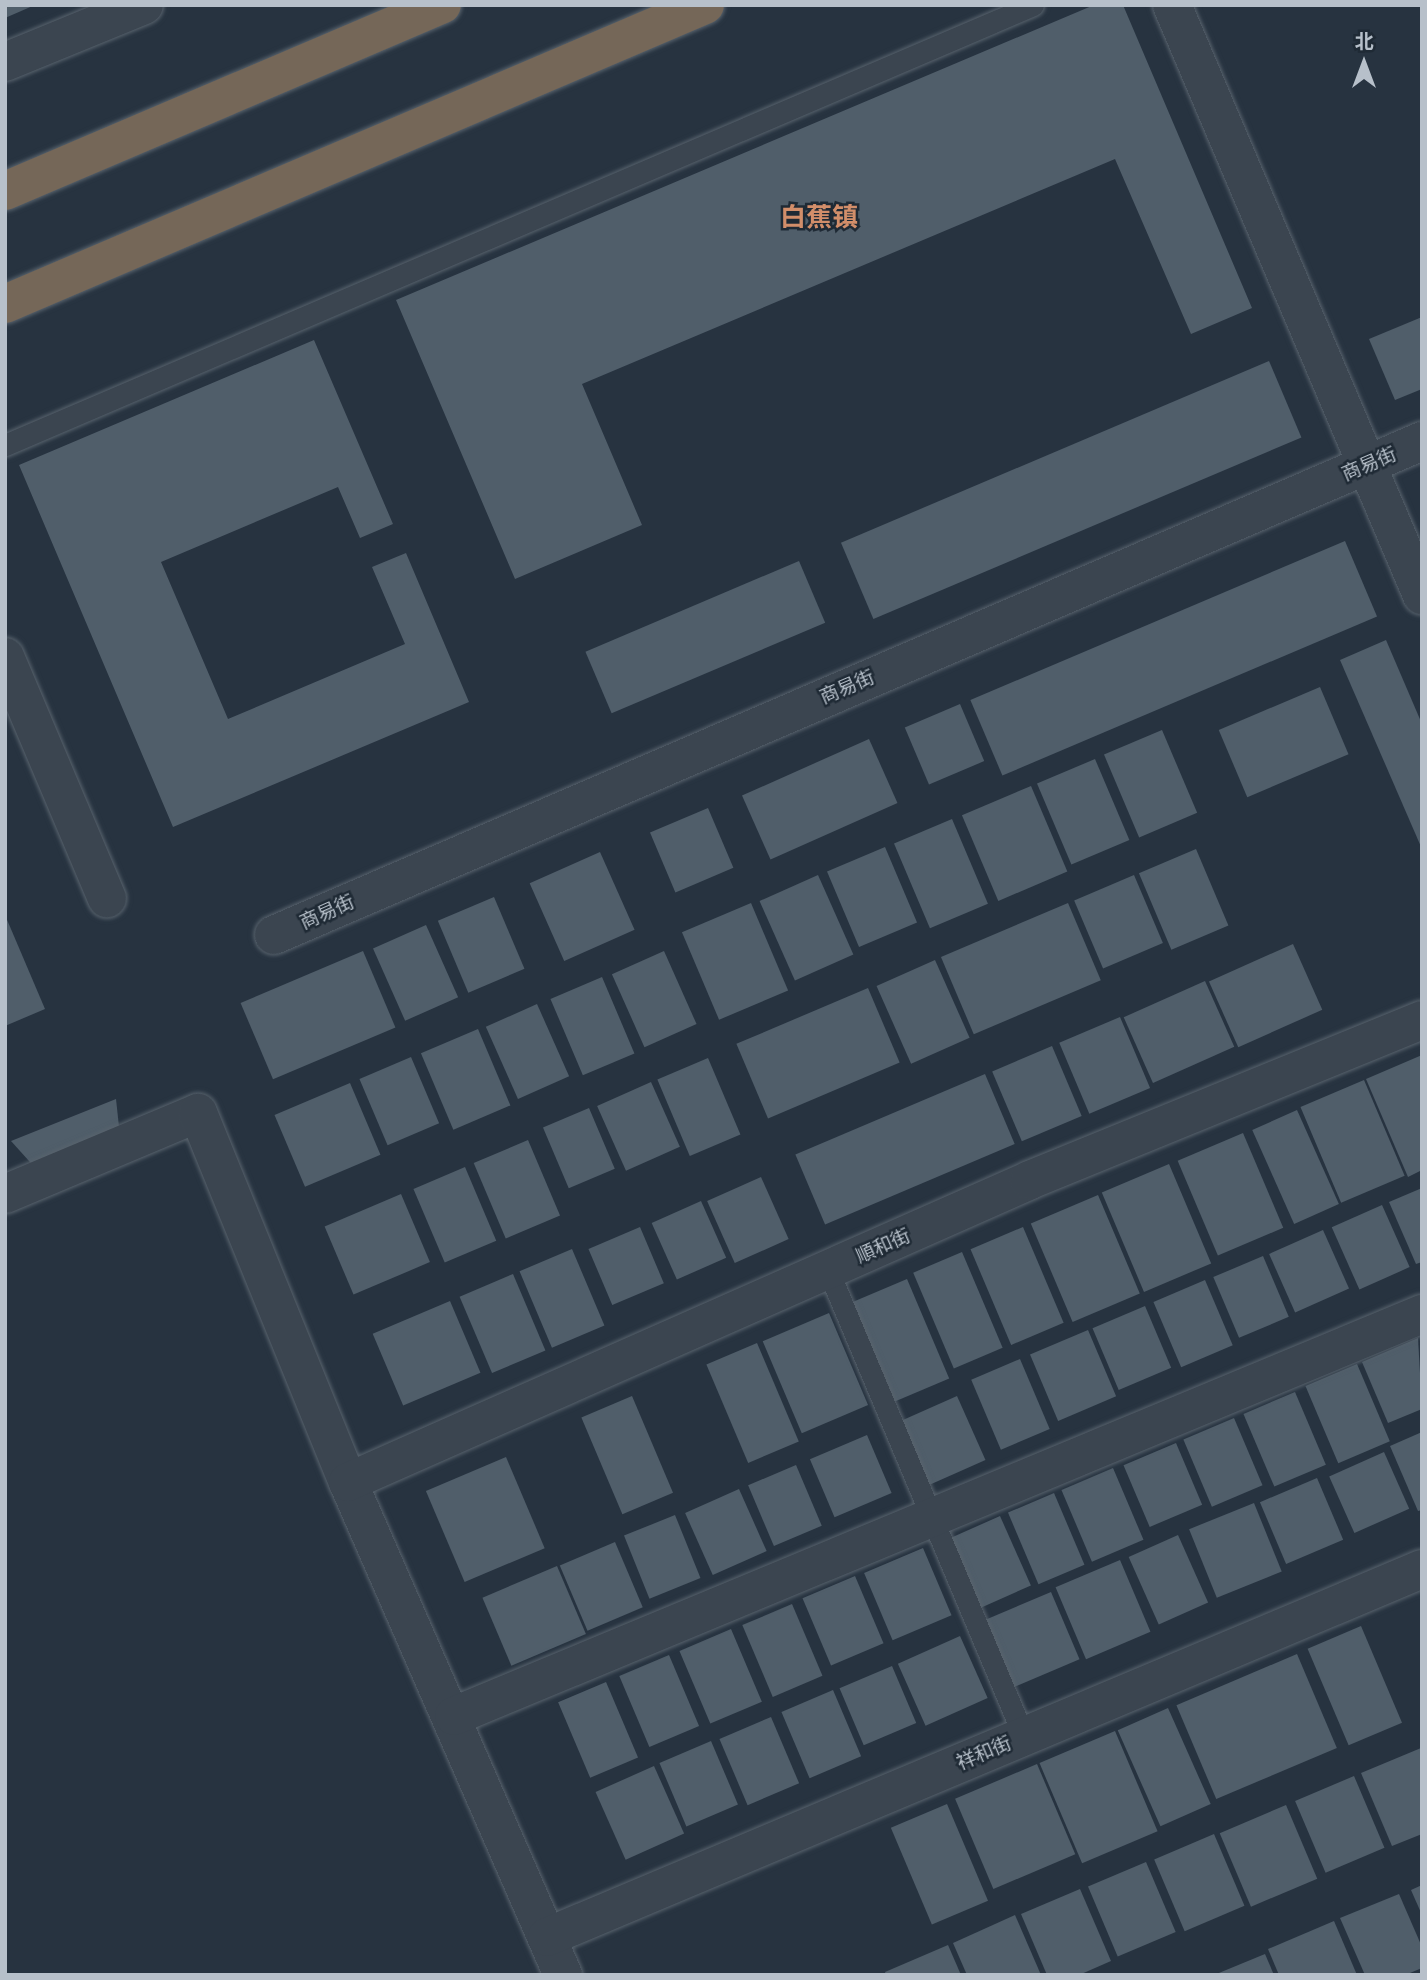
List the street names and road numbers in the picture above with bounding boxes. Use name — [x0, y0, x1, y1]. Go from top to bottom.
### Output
street label: 商易街 — [1338, 442, 1400, 486]
street label: 商易街 — [816, 665, 878, 709]
street label: 商易街 — [296, 890, 358, 934]
street label: 順和街 — [852, 1224, 914, 1268]
street label: 祥和街 — [953, 1731, 1015, 1775]

